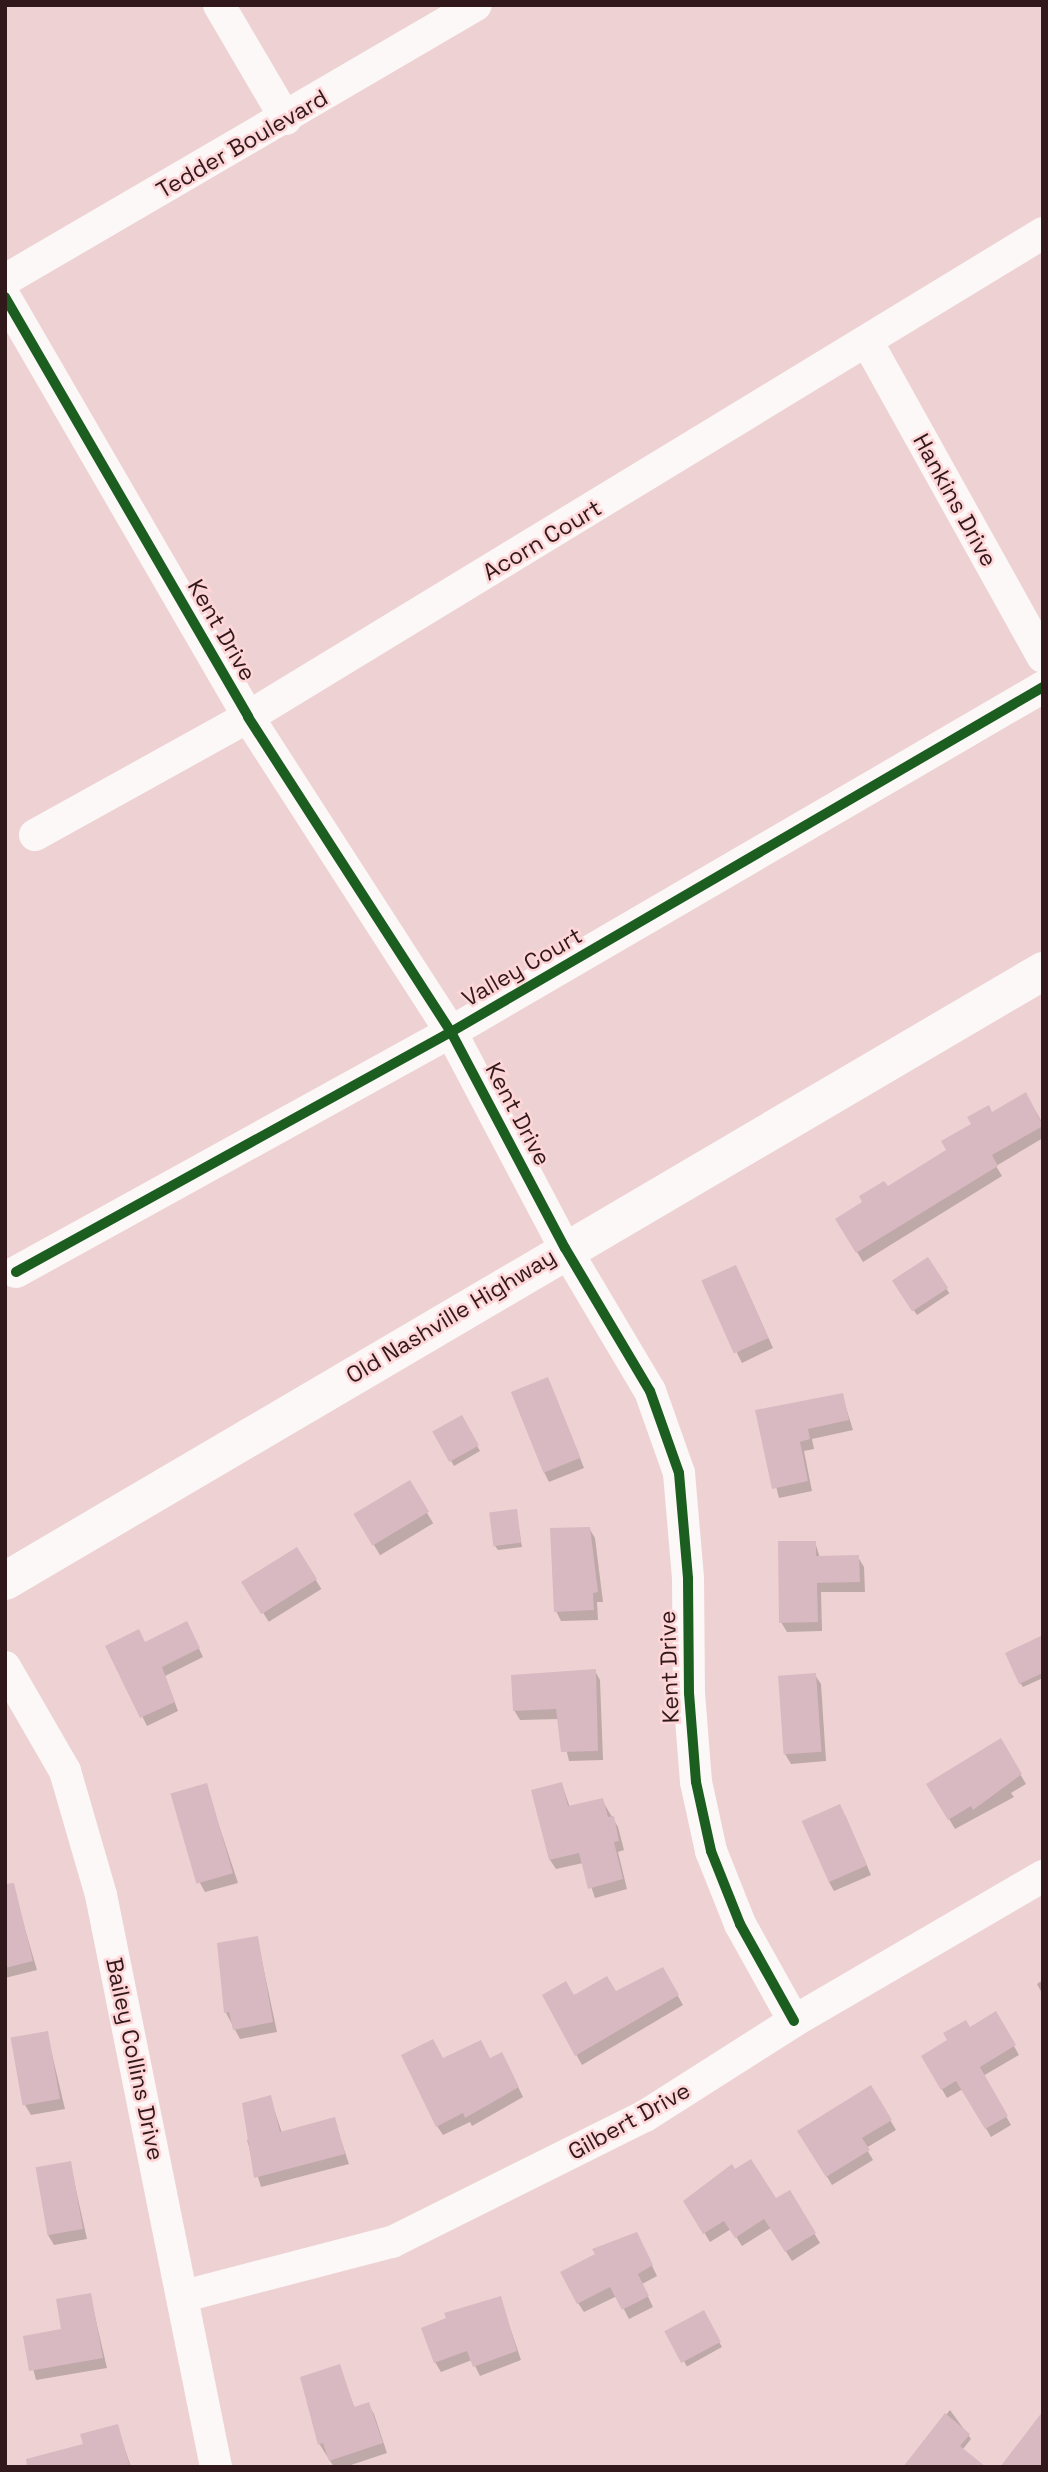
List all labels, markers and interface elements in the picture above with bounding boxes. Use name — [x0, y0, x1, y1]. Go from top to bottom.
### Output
street label: Tedder Boulevard — [151, 84, 333, 204]
street label: Hankins Drive — [907, 429, 1003, 571]
street label: Acorn Court — [478, 494, 606, 586]
street label: Kent Drive — [182, 574, 262, 686]
street label: Valley Court — [457, 922, 587, 1012]
street label: Kent Drive — [479, 1058, 557, 1170]
street label: Old Nashville Highway — [341, 1242, 561, 1390]
street label: Kent Drive — [653, 1610, 685, 1724]
street label: Bailey Collins Drive — [100, 1955, 170, 2163]
street label: Gilbert Drive — [563, 2076, 695, 2166]

